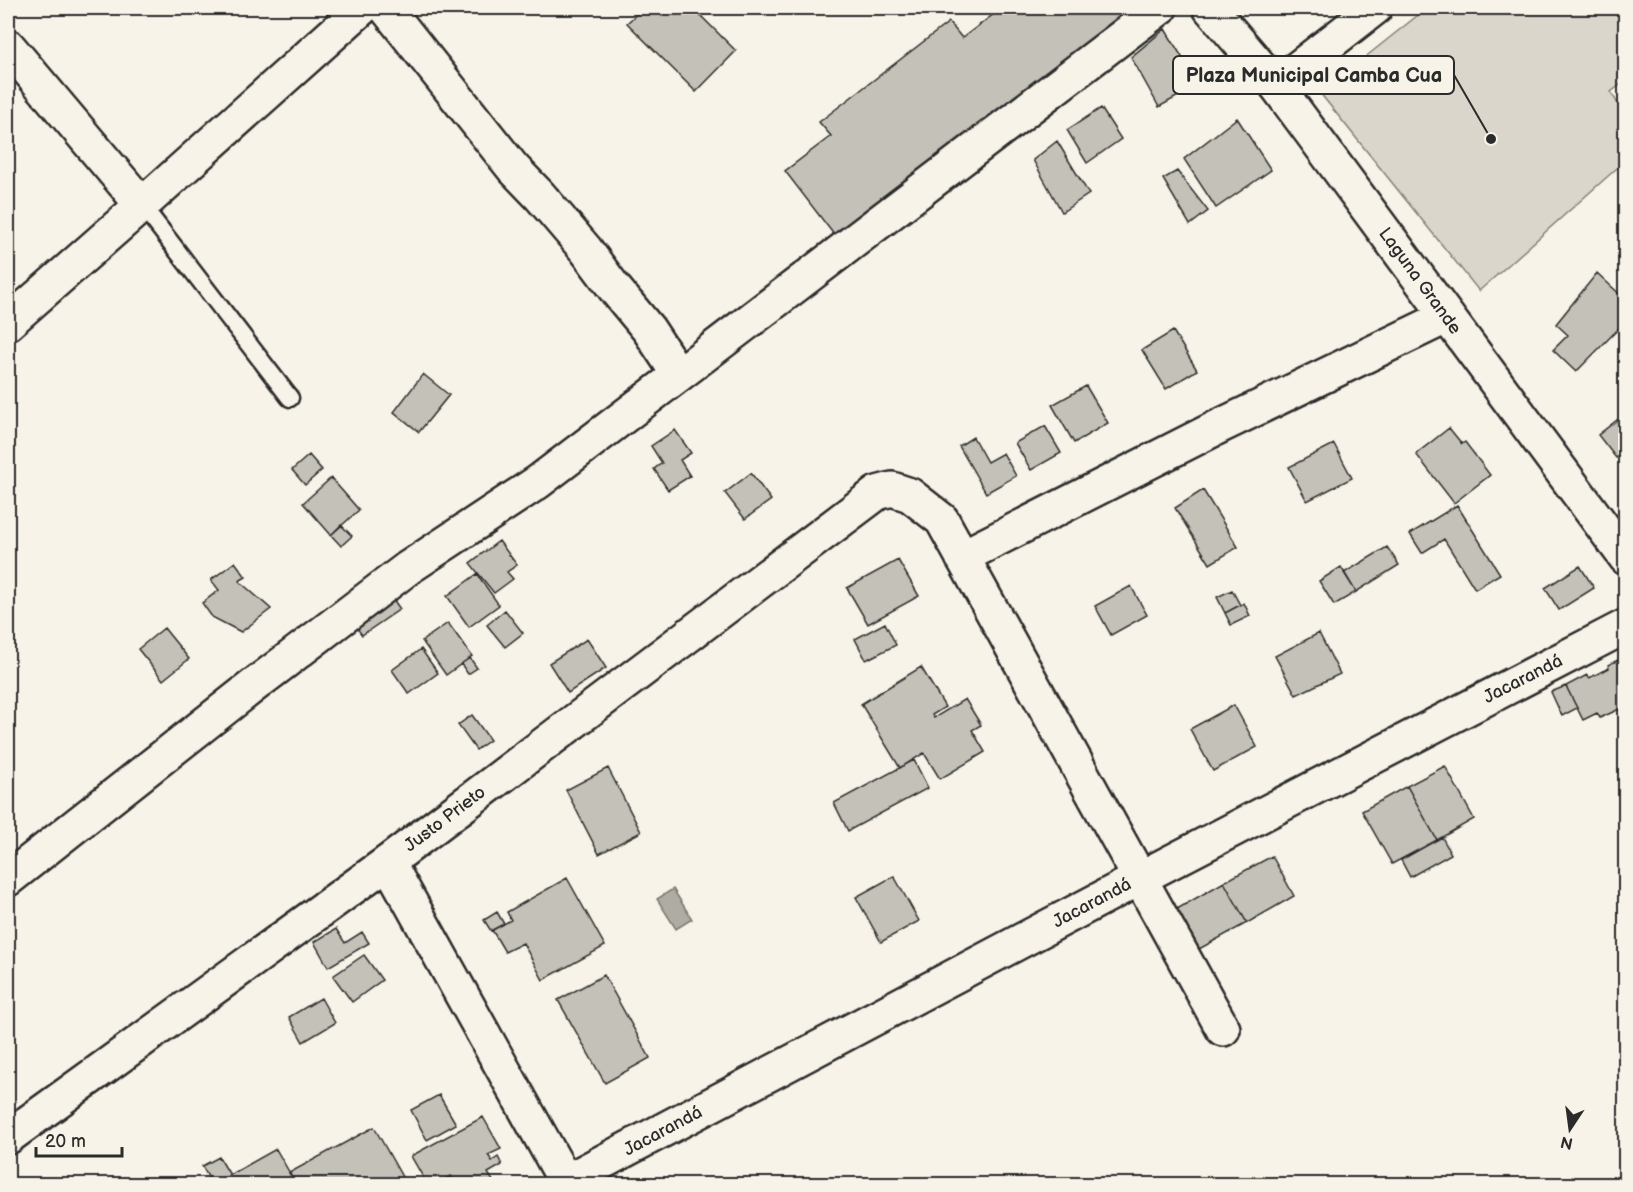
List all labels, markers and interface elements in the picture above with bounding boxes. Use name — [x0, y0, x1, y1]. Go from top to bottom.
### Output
callout: Plaza Municipal Camba Cua — [1173, 56, 1454, 94]
text: Plaza Municipal Camba Cua — [1186, 64, 1442, 88]
street label: Laguna Grande — [1374, 224, 1466, 339]
street label: Jacarandá — [1480, 650, 1566, 708]
street label: Justo Prieto — [400, 782, 490, 856]
street label: Jacarandá — [1049, 874, 1135, 932]
north arrow — [1540, 1099, 1600, 1159]
street label: Jacarandá — [620, 1102, 706, 1160]
scale bar — [36, 1120, 122, 1158]
text: 20 m — [45, 1131, 86, 1152]
text: N — [1559, 1132, 1575, 1153]

